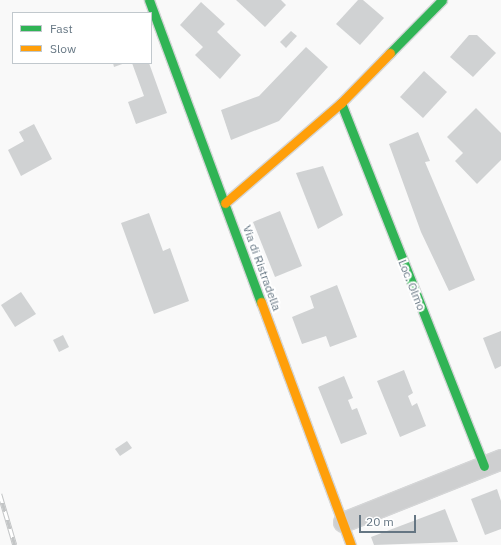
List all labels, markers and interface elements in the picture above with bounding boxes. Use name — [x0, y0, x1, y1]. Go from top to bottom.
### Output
legend — [12, 12, 152, 64]
text: Fast — [50, 21, 73, 36]
text: Slow — [50, 41, 76, 56]
street label: Via di Ristradella — [240, 223, 284, 313]
street label: Loc. Olmo — [395, 257, 429, 313]
scale bar — [361, 507, 418, 533]
text: 20 m — [366, 514, 394, 529]

